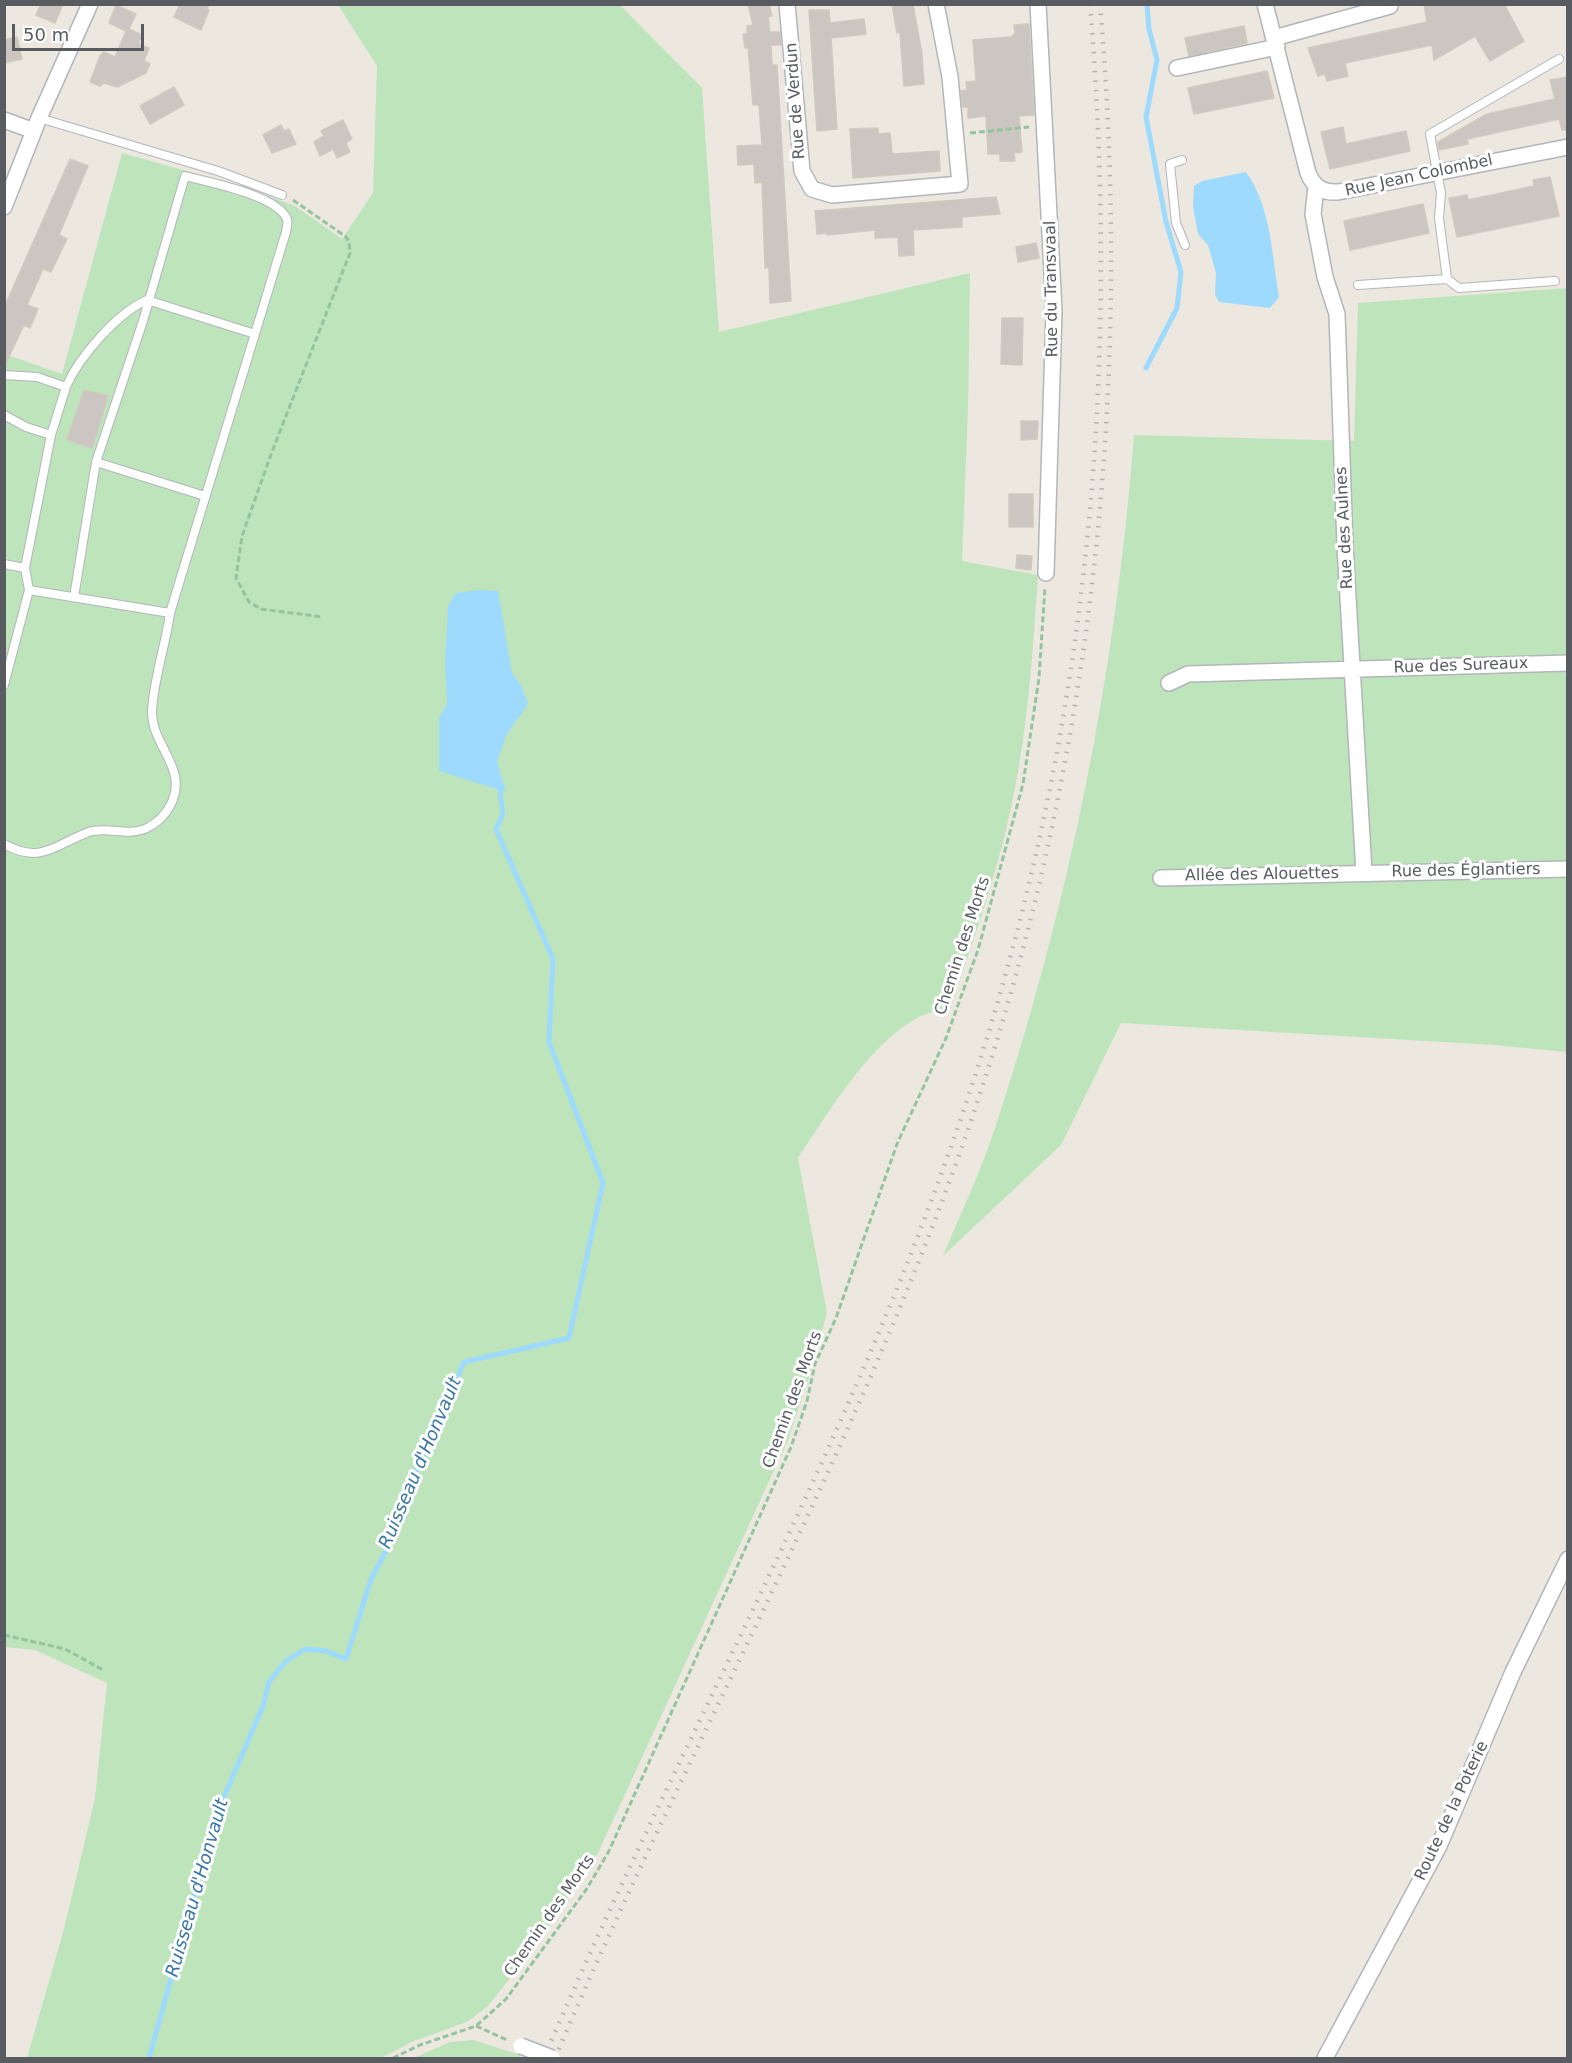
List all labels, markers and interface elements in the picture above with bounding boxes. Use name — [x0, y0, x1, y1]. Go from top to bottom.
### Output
scale bar — [15, 12, 147, 50]
text: 50 m — [23, 24, 69, 45]
street label: Rue de Verdun — [782, 42, 810, 160]
street label: Rue Jean Colombel — [1344, 151, 1494, 201]
street label: Rue du Transvaal — [1041, 221, 1063, 357]
street label: Rue des Aulnes — [1332, 466, 1358, 590]
street label: Rue des Sureaux — [1393, 654, 1529, 678]
street label: Rue des Églantiers — [1391, 860, 1541, 882]
street label: Allée des Alouettes — [1185, 864, 1339, 886]
street label: Chemin des Morts — [932, 874, 994, 1018]
street label: Chemin des Morts — [759, 1329, 827, 1471]
water label: Ruisseau d'Honvault — [375, 1374, 467, 1552]
street label: Route de la Poterie — [1411, 1738, 1493, 1884]
water label: Ruisseau d'Honvault — [162, 1796, 234, 1980]
street label: Chemin des Morts — [501, 1851, 599, 1981]

